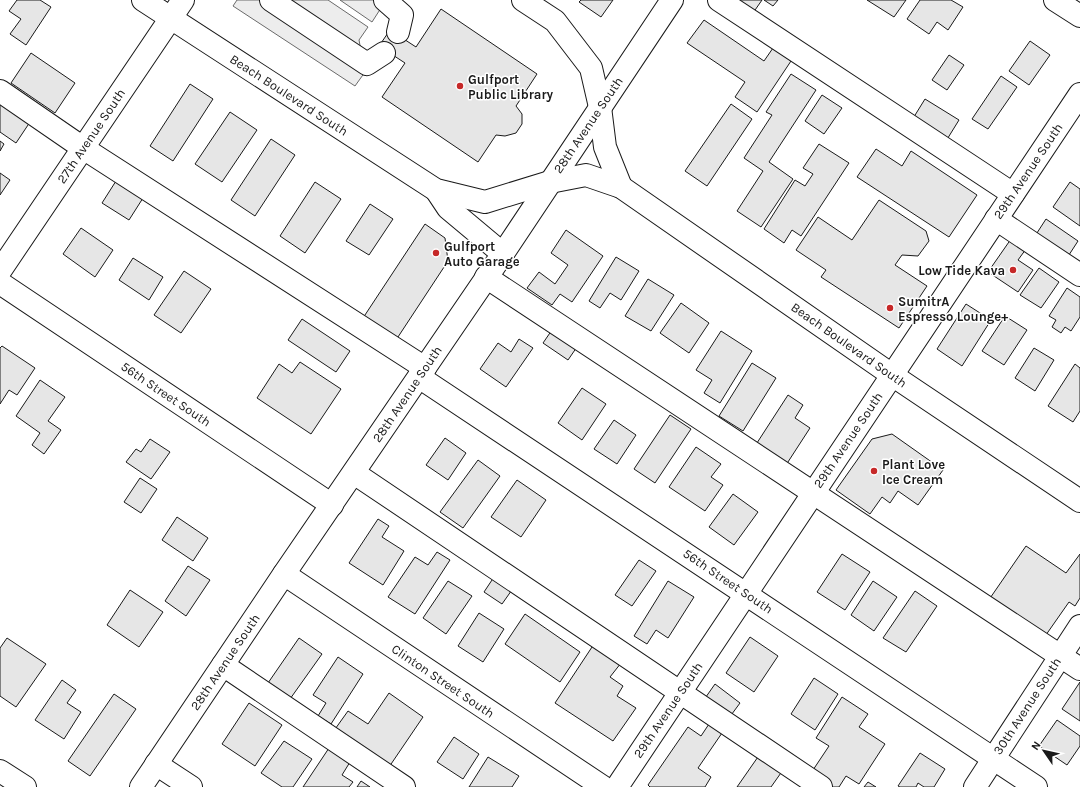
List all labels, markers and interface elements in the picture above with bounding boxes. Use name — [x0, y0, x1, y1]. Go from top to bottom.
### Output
street label: Beach Boulevard South — [227, 51, 351, 139]
place label: Gulfport Public Library — [468, 72, 554, 102]
street label: 28th Avenue South — [550, 74, 626, 176]
marker: Gulfport Public Library — [455, 81, 465, 91]
street label: 27th Avenue South — [54, 86, 128, 186]
street label: 29th Avenue South — [990, 120, 1066, 222]
place label: Gulfport Auto Garage — [444, 239, 520, 269]
marker: Gulfport Auto Garage — [431, 248, 441, 258]
place label: Low Tide Kava — [918, 263, 1005, 278]
marker: Low Tide Kava — [1008, 265, 1018, 275]
place label: SumitrA Espresso Lounge+ — [898, 294, 1008, 324]
street label: Beach Boulevard South — [788, 299, 910, 391]
marker: SumitrA Espresso Lounge+ — [885, 303, 895, 313]
street label: 28th Avenue South — [369, 343, 445, 445]
street label: 56th Street South — [118, 358, 214, 430]
street label: 29th Avenue South — [810, 389, 886, 491]
place label: Plant Love Ice Cream — [882, 457, 945, 487]
marker: Plant Love Ice Cream — [869, 466, 879, 476]
street label: 56th Street South — [680, 545, 776, 617]
street label: 28th Avenue South — [187, 611, 263, 713]
street label: Clinton Street South — [389, 641, 497, 721]
street label: 30th Avenue South — [990, 655, 1064, 757]
street label: 29th Avenue South — [630, 659, 706, 761]
north arrow — [1024, 731, 1064, 771]
text: N — [1029, 739, 1044, 753]

